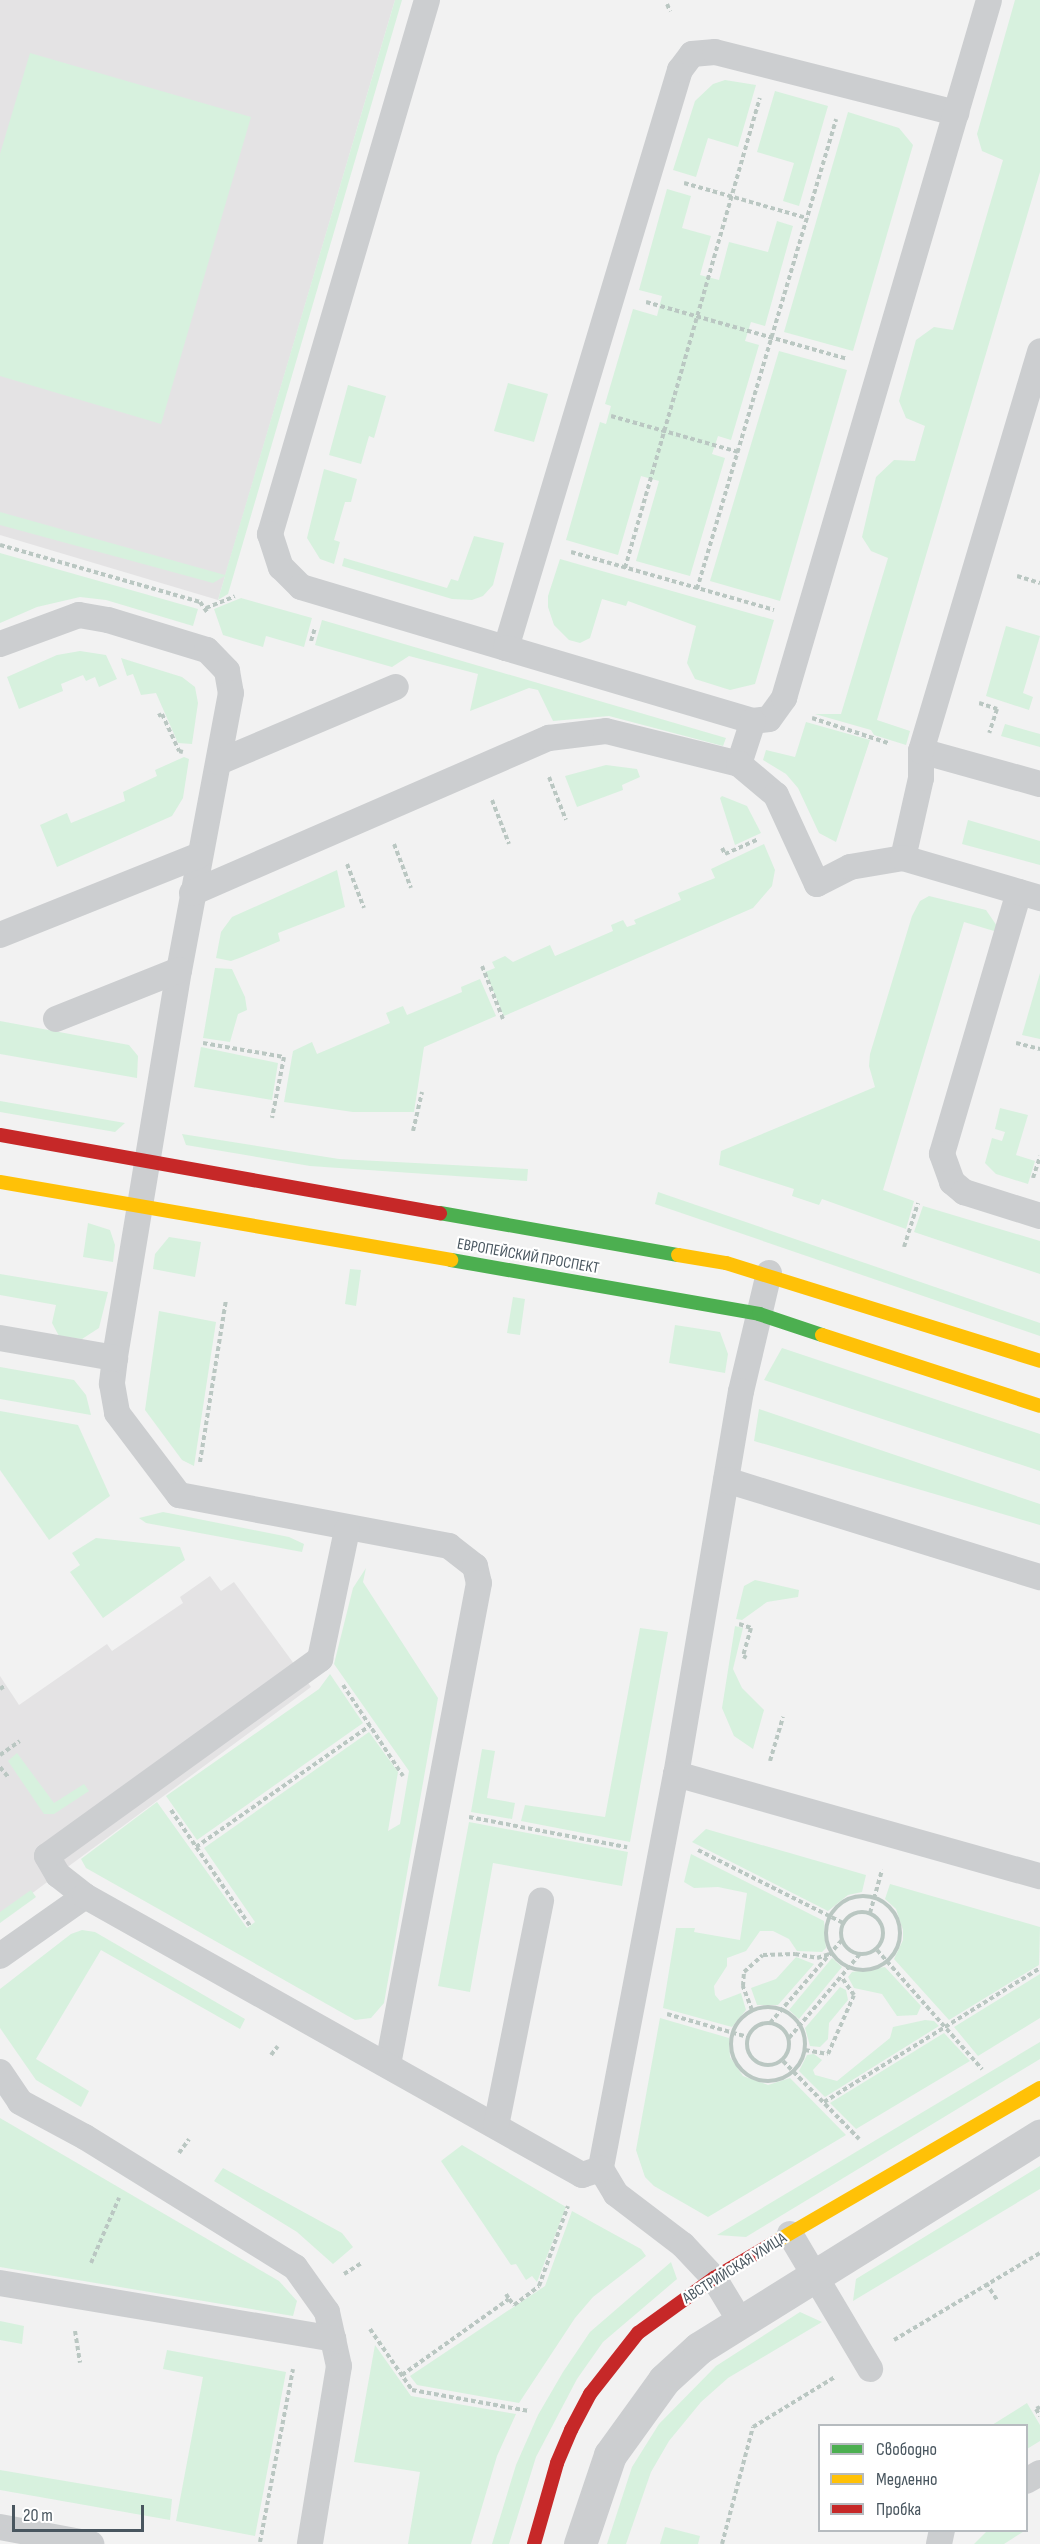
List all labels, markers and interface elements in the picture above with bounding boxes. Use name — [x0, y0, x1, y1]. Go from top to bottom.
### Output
street label: ЕВРОПЕЙСКИЙ ПРОСПЕКТ — [456, 1235, 600, 1279]
street label: АВСТРИЙСКАЯ УЛИЦА — [679, 2229, 791, 2309]
legend — [818, 2424, 1028, 2532]
text: Свободно — [876, 2439, 937, 2460]
text: Медленно — [876, 2469, 938, 2490]
scale bar — [15, 2493, 147, 2531]
text: Пробка — [876, 2499, 921, 2520]
text: 20 m — [23, 2505, 53, 2526]

